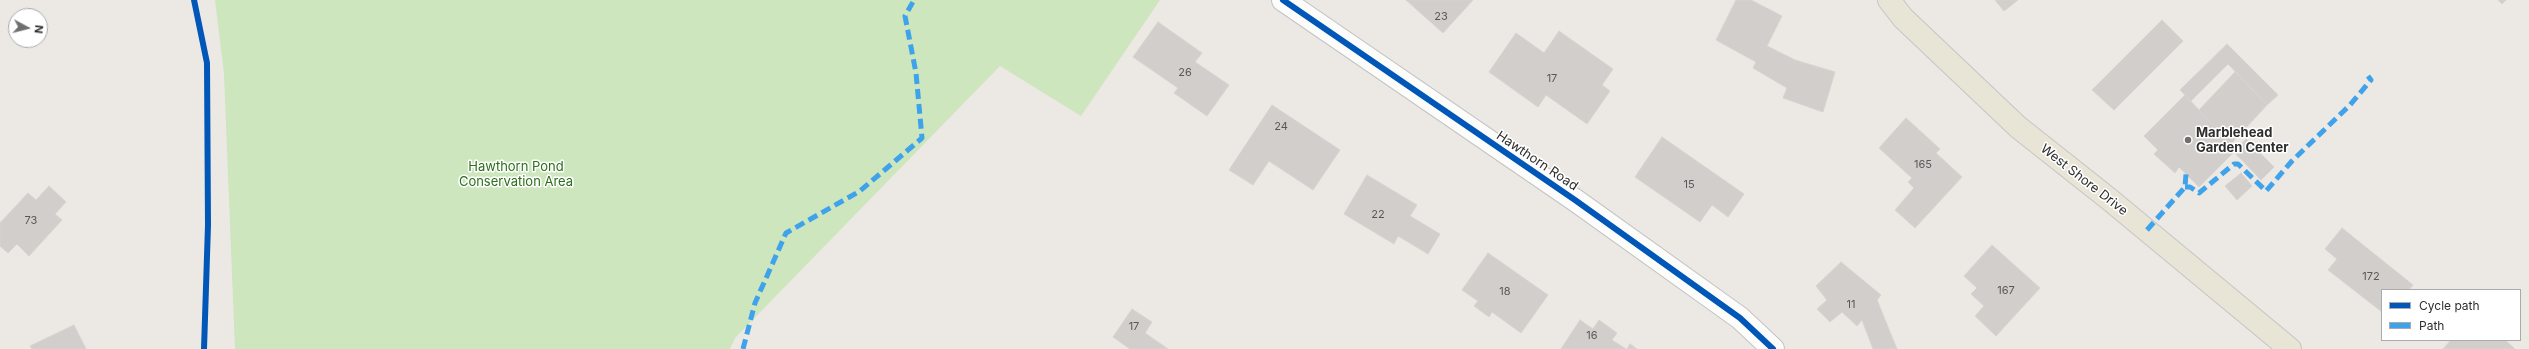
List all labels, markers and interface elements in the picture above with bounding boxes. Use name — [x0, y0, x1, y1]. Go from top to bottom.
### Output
north arrow — [8, 8, 48, 48]
house number: 23 — [1434, 10, 1448, 24]
text: N — [31, 24, 46, 34]
house number: 26 — [1178, 66, 1192, 80]
house number: 17 — [1547, 72, 1557, 86]
house number: 24 — [1274, 120, 1288, 134]
place label: Marblehead Garden Center — [2196, 125, 2289, 156]
street label: Hawthorn Road — [1493, 128, 1581, 194]
marker: Marblehead Garden Center — [2183, 135, 2193, 145]
street label: West Shore Drive — [2037, 141, 2131, 219]
house number: 165 — [1914, 158, 1932, 172]
park label: Hawthorn Pond Conservation Area — [459, 159, 573, 190]
house number: 15 — [1683, 178, 1695, 192]
house number: 22 — [1371, 208, 1385, 222]
house number: 73 — [25, 214, 37, 228]
house number: 172 — [2362, 270, 2380, 284]
house number: 167 — [1997, 284, 2015, 298]
house number: 18 — [1499, 285, 1511, 299]
legend — [2381, 289, 2521, 341]
house number: 11 — [1847, 298, 1855, 312]
text: Cycle path — [2419, 298, 2480, 313]
text: Path — [2419, 318, 2444, 333]
house number: 17 — [1129, 320, 1139, 334]
house number: 16 — [1586, 329, 1598, 343]

